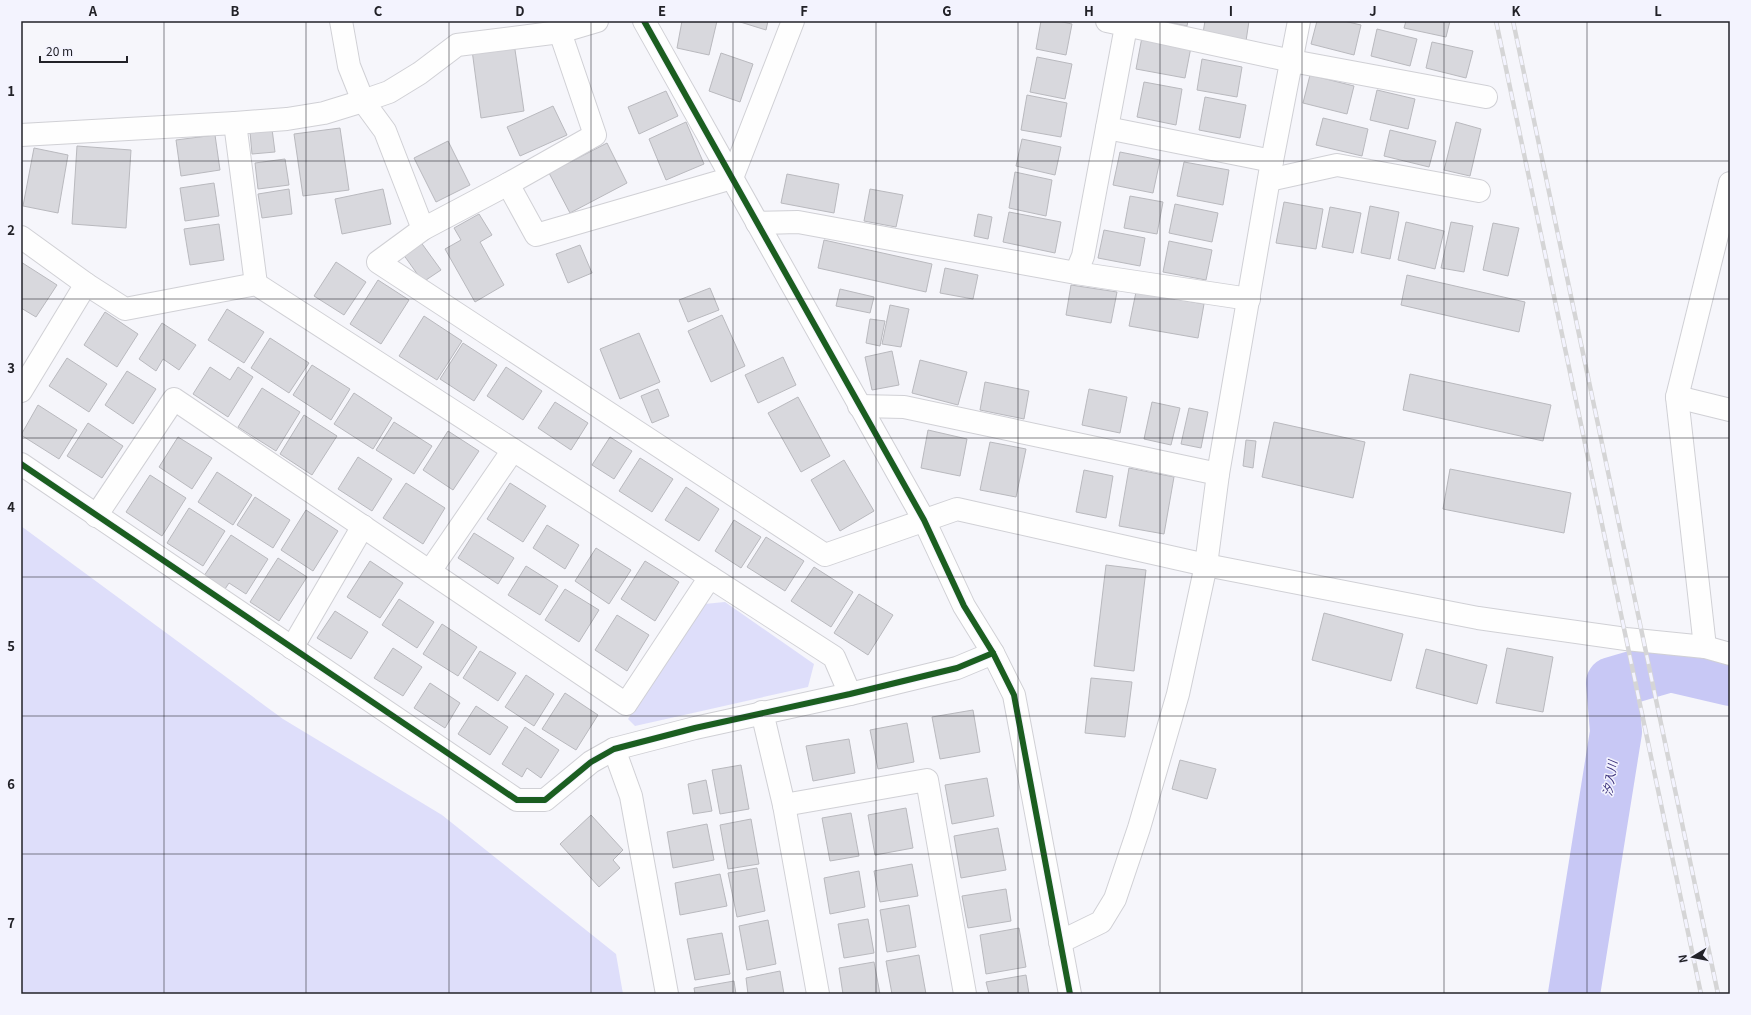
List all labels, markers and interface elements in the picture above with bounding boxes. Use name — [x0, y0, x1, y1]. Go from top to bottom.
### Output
text: A — [88, 1, 98, 20]
text: B — [231, 1, 240, 20]
text: C — [374, 1, 383, 20]
text: D — [515, 1, 525, 20]
text: E — [658, 1, 666, 20]
text: F — [800, 1, 808, 20]
text: G — [942, 1, 952, 20]
text: H — [1084, 1, 1094, 20]
text: I — [1229, 1, 1233, 20]
text: J — [1369, 1, 1377, 20]
text: K — [1512, 1, 1521, 20]
text: L — [1654, 1, 1662, 20]
scale bar — [40, 38, 127, 64]
text: 20 m — [46, 42, 73, 59]
text: 1 — [7, 81, 15, 100]
text: 2 — [7, 220, 15, 239]
text: 3 — [7, 358, 15, 377]
text: 4 — [7, 497, 15, 516]
text: 5 — [7, 636, 15, 655]
water label: 汐入川 — [1598, 757, 1621, 797]
text: 6 — [7, 774, 15, 793]
text: 7 — [7, 913, 15, 932]
north arrow — [1673, 937, 1713, 977]
text: N — [1674, 953, 1691, 964]

